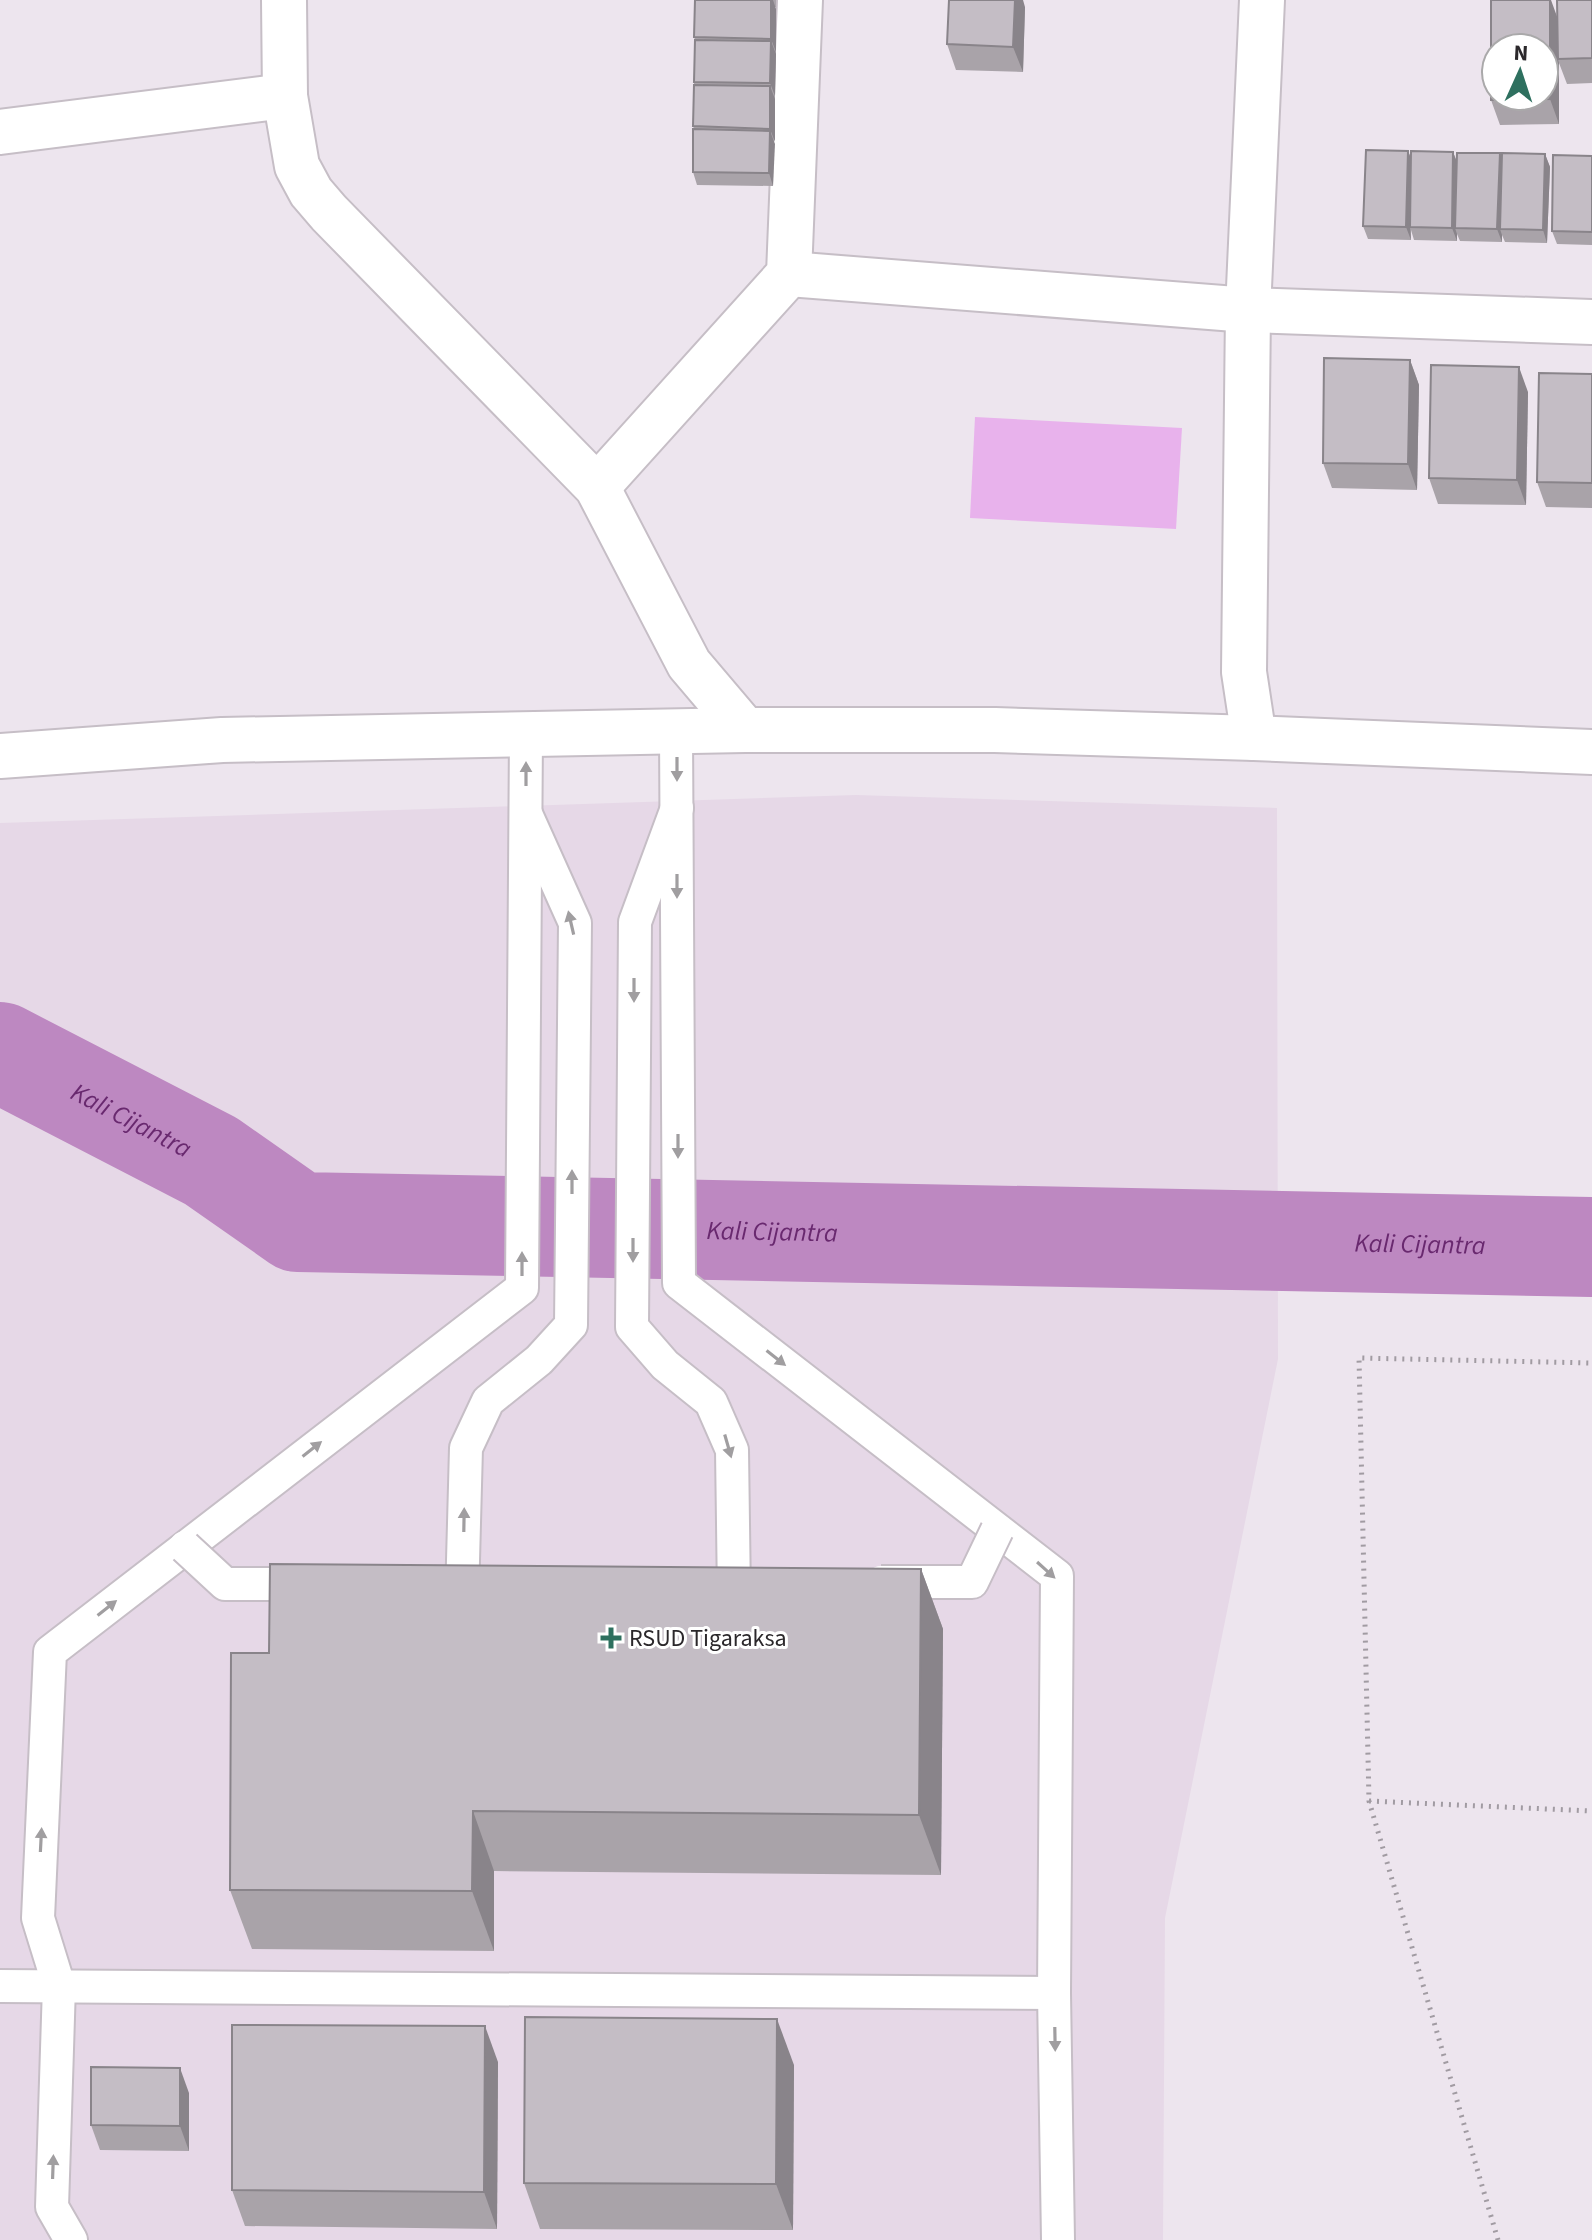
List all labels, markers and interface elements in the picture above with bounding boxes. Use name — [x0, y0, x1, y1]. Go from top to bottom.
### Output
north arrow — [1480, 32, 1560, 112]
text: N — [1513, 37, 1529, 69]
one-way arrow — [670, 757, 683, 782]
one-way arrow — [520, 761, 532, 786]
one-way arrow — [671, 874, 683, 899]
one-way arrow — [564, 910, 577, 935]
one-way arrow — [628, 978, 640, 1003]
water label: Kali Cijantra — [64, 1074, 198, 1167]
one-way arrow — [672, 1134, 684, 1159]
one-way arrow — [566, 1169, 578, 1194]
water label: Kali Cijantra — [706, 1212, 838, 1251]
water label: Kali Cijantra — [1354, 1224, 1486, 1264]
one-way arrow — [626, 1238, 639, 1263]
one-way arrow — [516, 1251, 528, 1276]
one-way arrow — [766, 1350, 786, 1366]
one-way arrow — [722, 1434, 735, 1458]
one-way arrow — [302, 1442, 323, 1458]
one-way arrow — [458, 1507, 470, 1532]
one-way arrow — [1036, 1561, 1056, 1578]
one-way arrow — [97, 1600, 117, 1617]
place label: RSUD Tigaraksa — [629, 1621, 787, 1656]
marker: RSUD Tigaraksa — [600, 1627, 622, 1649]
one-way arrow — [35, 1827, 48, 1852]
one-way arrow — [1049, 2027, 1061, 2052]
one-way arrow — [47, 2154, 60, 2179]

